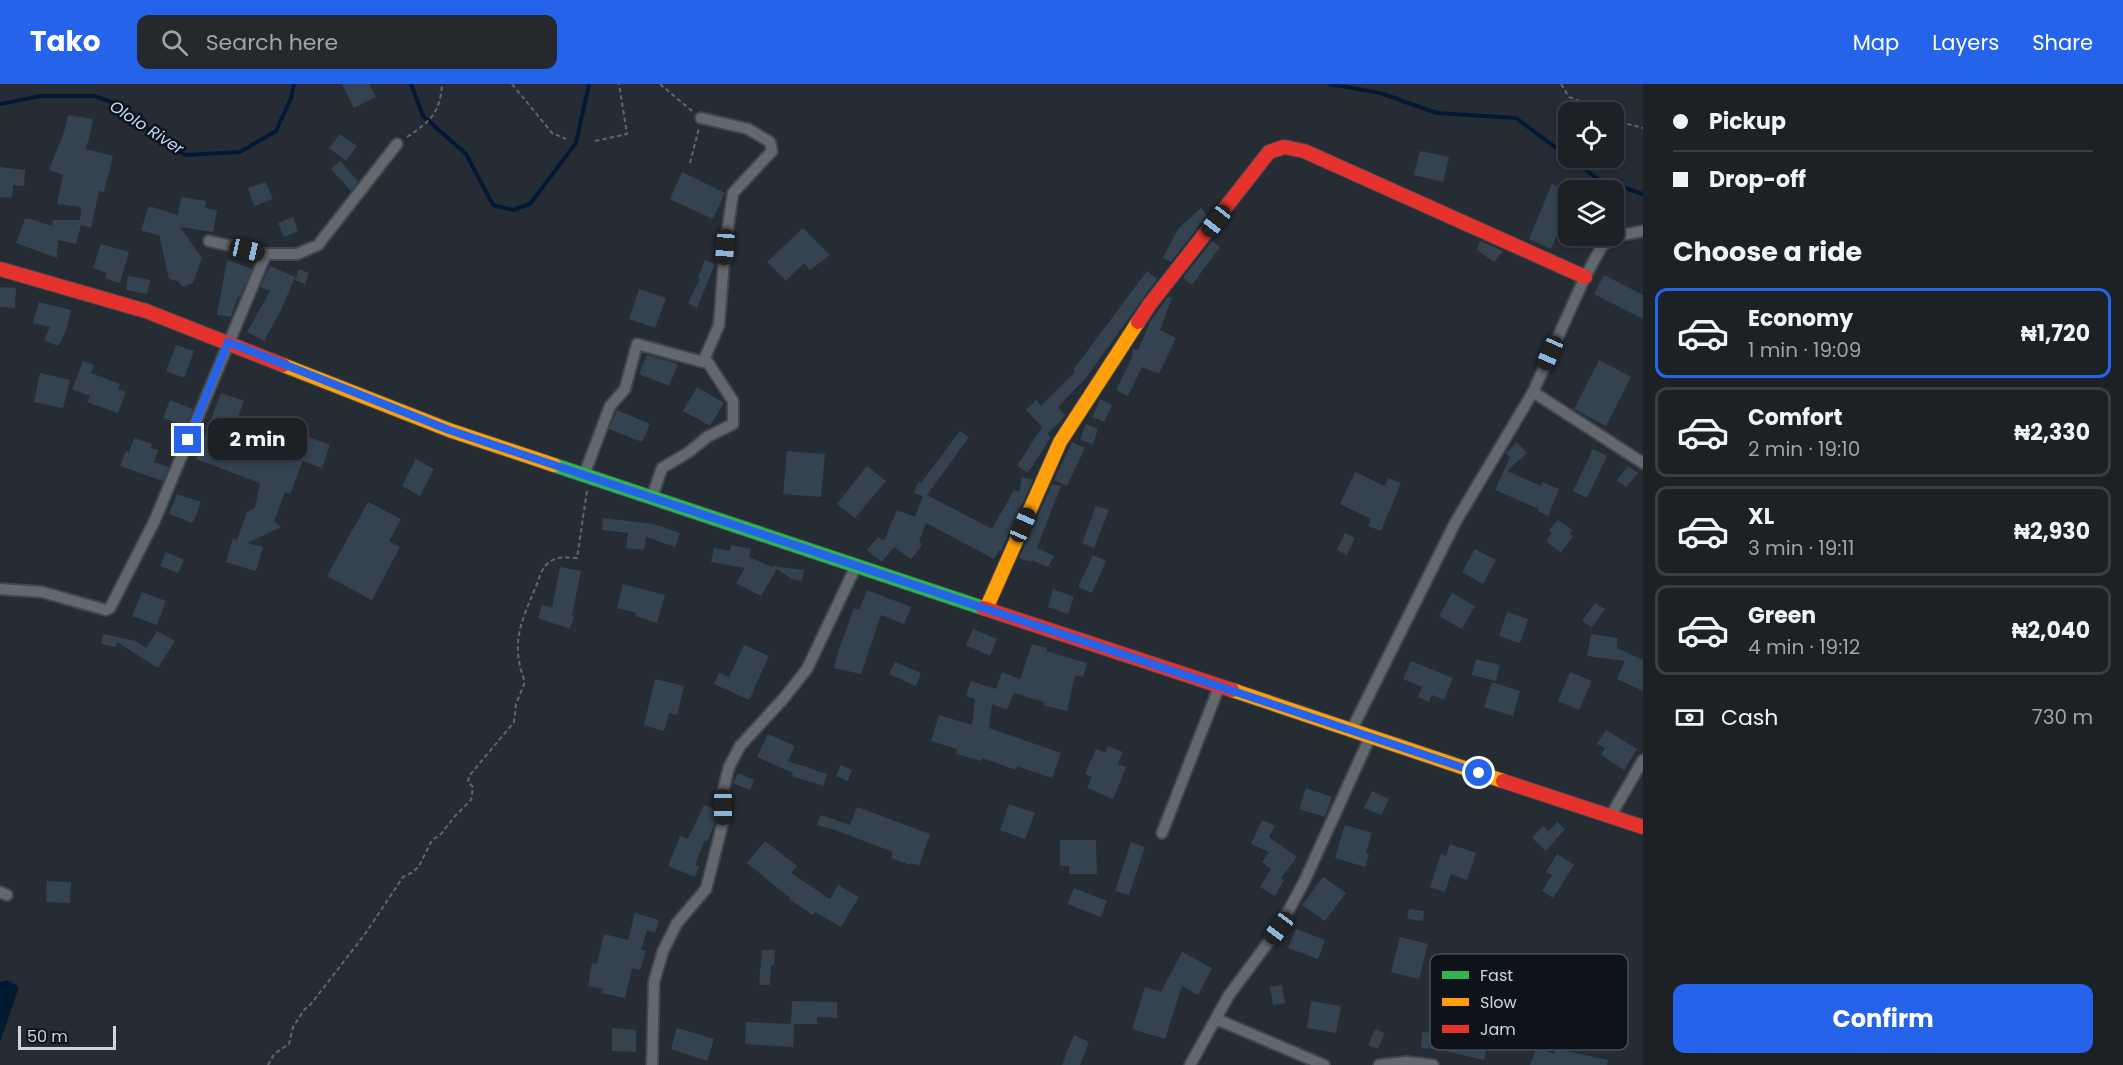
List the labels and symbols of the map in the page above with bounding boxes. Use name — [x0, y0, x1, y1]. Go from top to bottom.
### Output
water label: Ololo River — [105, 95, 189, 161]
car — [1198, 201, 1234, 241]
car — [715, 228, 735, 266]
car — [227, 237, 267, 263]
car — [1534, 333, 1566, 373]
callout: 2 min — [209, 419, 308, 461]
route end — [174, 426, 201, 453]
car — [1007, 505, 1039, 545]
route start — [1465, 759, 1492, 786]
car — [714, 789, 732, 825]
car — [1261, 908, 1297, 948]
legend — [1430, 954, 1628, 1050]
text: Fast — [1480, 964, 1513, 987]
text: Slow — [1480, 991, 1517, 1014]
text: Jam — [1480, 1018, 1516, 1041]
scale bar — [18, 1023, 116, 1050]

